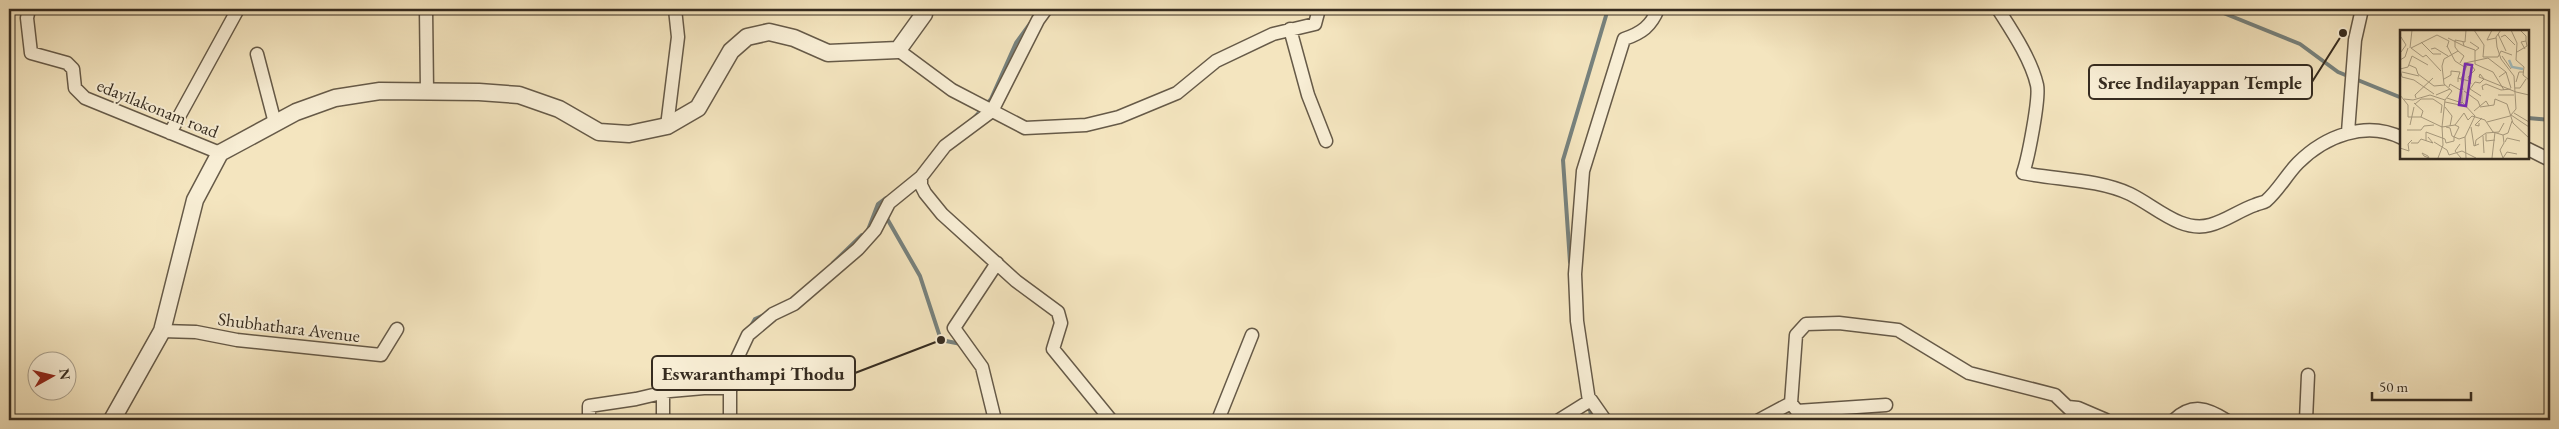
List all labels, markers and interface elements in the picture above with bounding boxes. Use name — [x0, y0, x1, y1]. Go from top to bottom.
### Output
inset map — [2400, 30, 2529, 159]
callout: Sree Indilayappan Temple — [2089, 65, 2312, 99]
text: Sree Indilayappan Temple — [2098, 70, 2302, 95]
street label: edayilakonam road — [94, 73, 223, 143]
street label: Shubhathara Avenue — [217, 307, 361, 347]
north arrow — [28, 352, 78, 402]
callout: Eswaranthampi Thodu — [652, 356, 855, 390]
text: Eswaranthampi Thodu — [662, 361, 845, 386]
text: N — [55, 367, 75, 382]
scale bar — [2372, 369, 2470, 401]
text: 50 m — [2379, 377, 2408, 396]

